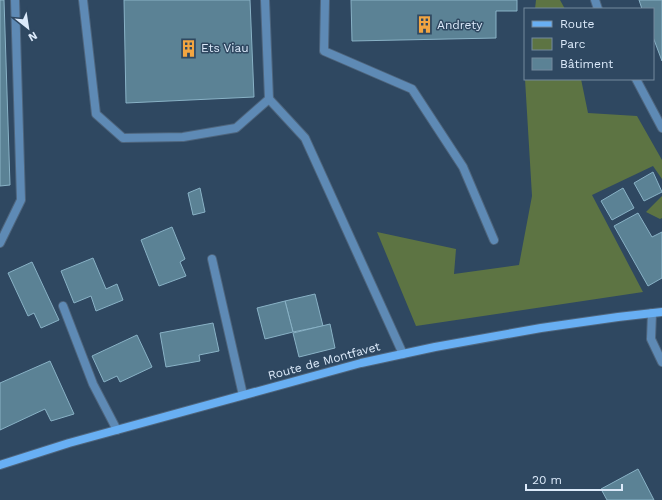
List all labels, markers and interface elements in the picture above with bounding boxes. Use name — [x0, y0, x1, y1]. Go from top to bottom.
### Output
north arrow — [8, 8, 48, 48]
legend — [524, 8, 654, 80]
building icon: Andrety — [414, 15, 434, 35]
text: Route — [560, 17, 594, 31]
place label: Andrety — [437, 18, 483, 32]
text: N — [26, 29, 40, 44]
text: Parc — [560, 37, 586, 51]
building icon: Ets Viau — [178, 38, 198, 58]
place label: Ets Viau — [201, 41, 249, 55]
text: Bâtiment — [560, 57, 613, 71]
street label: Route de Montfavet — [266, 339, 382, 383]
scale bar — [526, 466, 622, 492]
text: 20 m — [532, 473, 562, 487]

